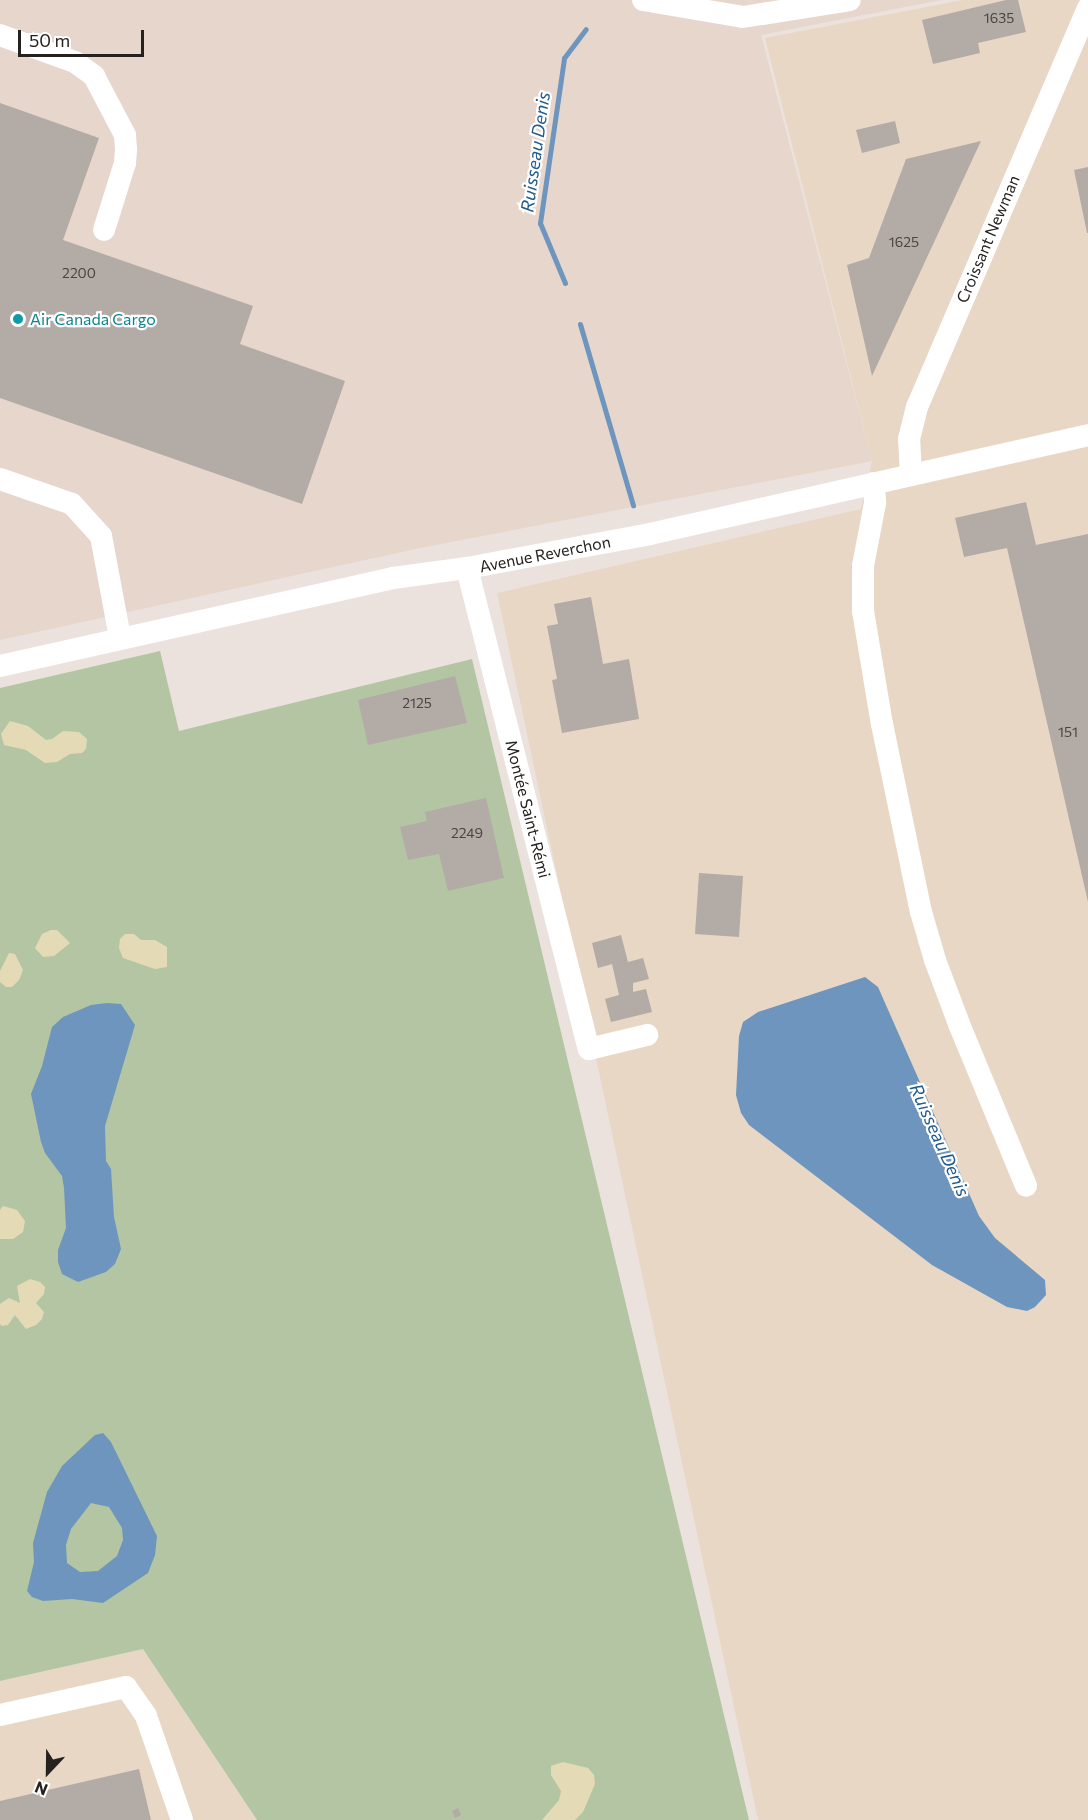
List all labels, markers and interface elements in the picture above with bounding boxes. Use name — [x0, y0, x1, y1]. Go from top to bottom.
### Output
house number: 1635 — [984, 10, 1014, 26]
scale bar — [21, 18, 147, 56]
text: 50 m — [29, 29, 70, 51]
water label: Ruisseau Denis — [516, 90, 554, 214]
street label: Croissant Newman — [952, 172, 1024, 306]
house number: 1625 — [889, 234, 919, 250]
house number: 2200 — [62, 265, 96, 281]
place label: Air Canada Cargo — [30, 309, 156, 329]
marker: Air Canada Cargo — [11, 312, 25, 326]
street label: Avenue Reverchon — [478, 532, 612, 576]
house number: 2125 — [402, 695, 432, 711]
house number: 151 — [1058, 724, 1078, 740]
street label: Montée Saint-Rémi — [502, 738, 554, 880]
house number: 2249 — [451, 825, 483, 841]
water label: Ruisseau Denis — [905, 1080, 975, 1200]
north arrow — [18, 1742, 78, 1802]
text: N — [32, 1778, 50, 1800]

